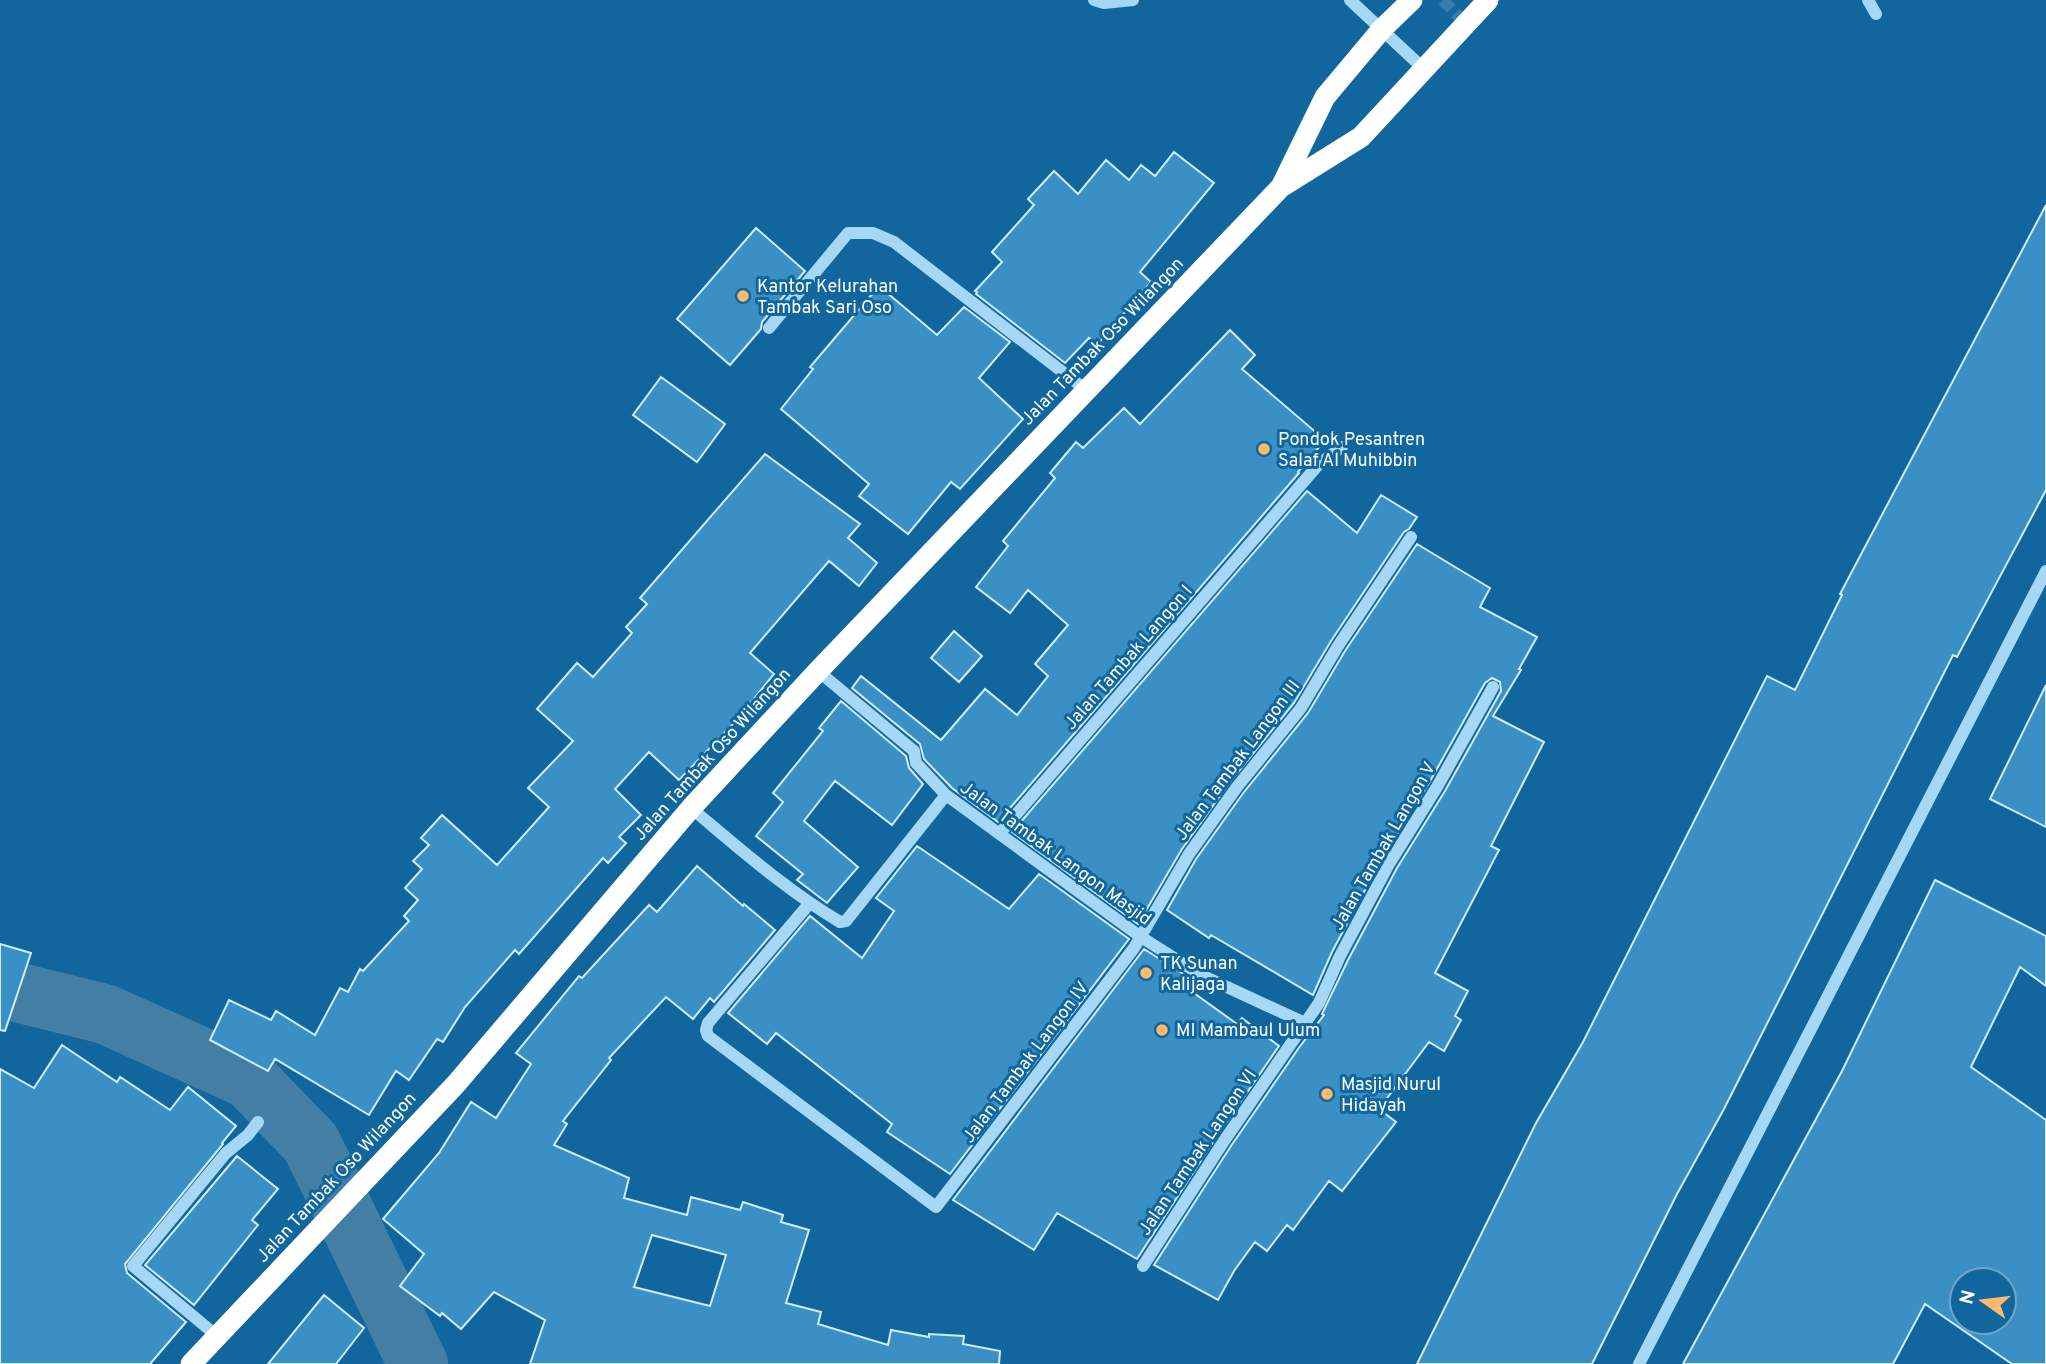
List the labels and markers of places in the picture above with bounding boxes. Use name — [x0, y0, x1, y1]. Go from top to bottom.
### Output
place label: Kantor Kelurahan Tambak Sari Oso — [757, 276, 898, 320]
marker: Kantor Kelurahan Tambak Sari Oso — [735, 288, 751, 304]
place label: Pondok Pesantren Salaf Al Muhibbin — [1278, 429, 1425, 473]
marker: Pondok Pesantren Salaf Al Muhibbin — [1256, 441, 1272, 457]
place label: TK Sunan Kalijaga — [1160, 953, 1238, 997]
marker: TK Sunan Kalijaga — [1138, 965, 1154, 981]
place label: MI Mambaul Ulum — [1176, 1020, 1320, 1043]
marker: MI Mambaul Ulum — [1154, 1022, 1170, 1038]
place label: Masjid Nurul Hidayah — [1341, 1074, 1441, 1118]
marker: Masjid Nurul Hidayah — [1319, 1086, 1335, 1102]

